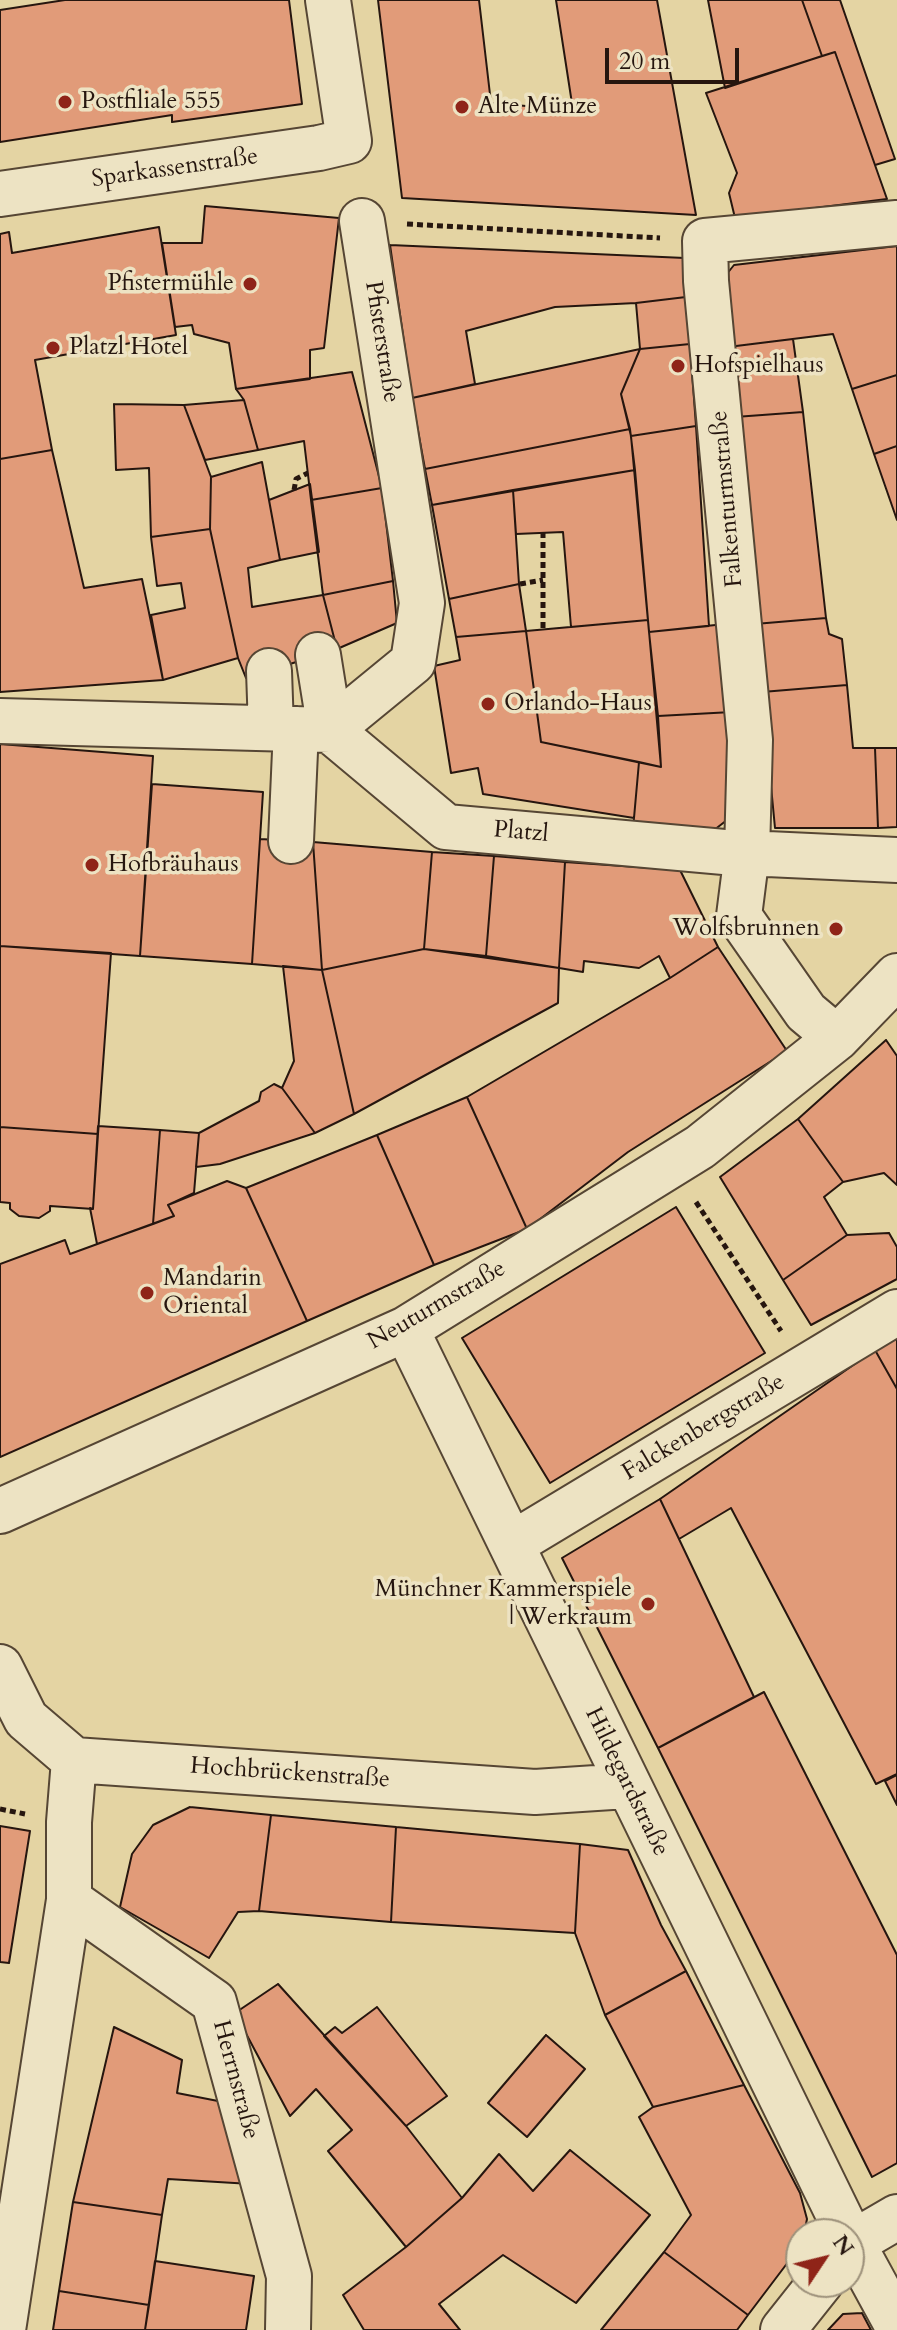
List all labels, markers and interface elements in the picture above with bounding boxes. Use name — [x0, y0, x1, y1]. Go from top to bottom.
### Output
scale bar — [609, 32, 743, 82]
text: 20 m — [619, 45, 670, 78]
place label: Postfiliale 555 — [81, 88, 221, 116]
marker: Postfiliale 555 — [56, 93, 74, 111]
place label: Alte Münze — [478, 93, 597, 121]
marker: Alte Münze — [453, 98, 471, 116]
street label: Sparkassenstraße — [90, 143, 260, 195]
place label: Pfistermühle — [107, 270, 234, 298]
marker: Pfistermühle — [241, 275, 259, 293]
street label: Pfisterstraße — [357, 279, 405, 405]
place label: Platzl Hotel — [69, 334, 188, 362]
marker: Platzl Hotel — [44, 339, 62, 357]
place label: Hofspielhaus — [694, 352, 824, 380]
marker: Hofspielhaus — [669, 357, 687, 375]
street label: Falkenturmstraße — [706, 409, 750, 589]
place label: Orlando-Haus — [504, 690, 652, 718]
marker: Orlando-Haus — [479, 695, 497, 713]
street label: Platzl — [492, 816, 550, 850]
place label: Hofbräuhaus — [108, 851, 238, 879]
marker: Hofbräuhaus — [83, 856, 101, 874]
place label: Wolfsbrunnen — [672, 915, 820, 943]
marker: Wolfsbrunnen — [827, 920, 845, 938]
street label: Neuturmstraße — [363, 1255, 511, 1357]
place label: Mandarin Oriental — [163, 1265, 262, 1321]
marker: Mandarin Oriental — [138, 1284, 156, 1302]
street label: Falckenbergstraße — [618, 1368, 790, 1488]
place label: Münchner Kammerspiele | Werkraum — [375, 1576, 632, 1632]
marker: Münchner Kammerspiele | Werkraum — [639, 1595, 657, 1613]
street label: Hildegardstraße — [578, 1703, 674, 1861]
street label: Hochbrückenstraße — [189, 1753, 391, 1795]
street label: Herrnstraße — [205, 2017, 265, 2143]
north arrow — [785, 2218, 865, 2298]
text: N — [825, 2229, 861, 2262]

